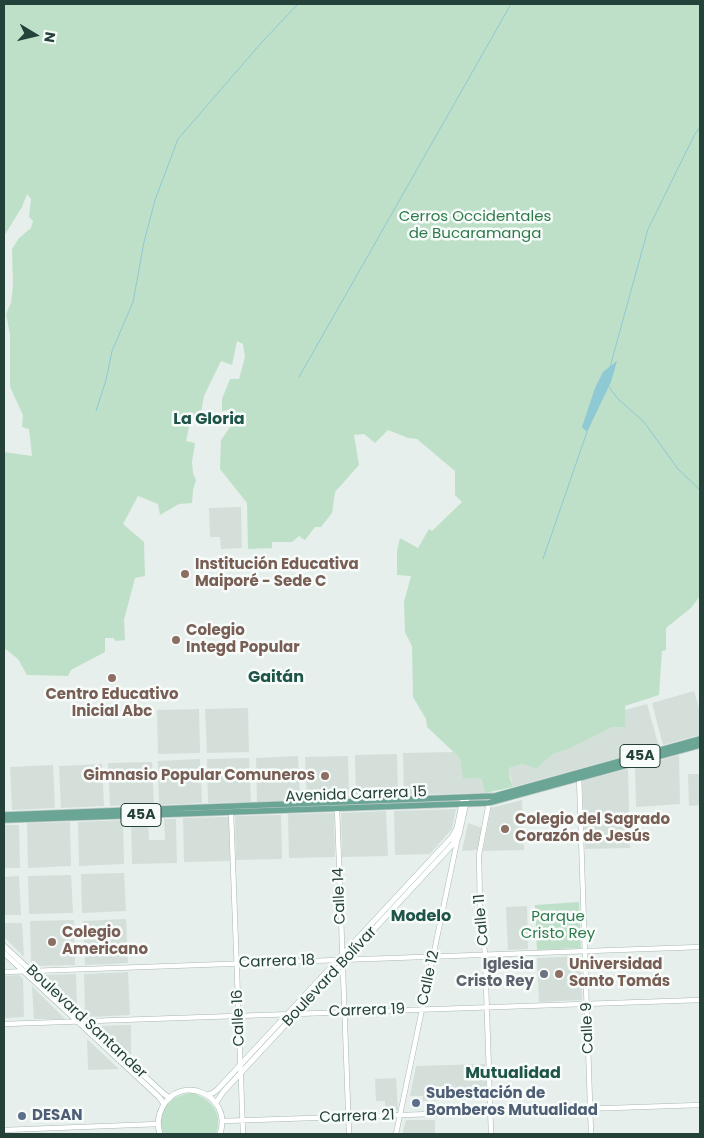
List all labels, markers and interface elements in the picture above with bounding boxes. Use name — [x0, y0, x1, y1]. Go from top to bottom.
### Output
north arrow — [10, 10, 60, 60]
text: N — [39, 31, 61, 44]
park label: Cerros Occidentales de Bucaramanga — [399, 208, 551, 243]
district label: La Gloria — [173, 410, 245, 430]
place label: Institución Educativa Maiporé - Sede C — [195, 556, 359, 591]
marker: Institución Educativa Maiporé - Sede C — [179, 568, 191, 580]
place label: Colegio Integd Popular — [186, 622, 300, 657]
marker: Colegio Integd Popular — [170, 634, 182, 646]
district label: Gaitán — [248, 668, 304, 688]
marker: Centro Educativo Inicial Abc — [106, 672, 118, 684]
place label: Centro Educativo Inicial Abc — [45, 686, 179, 721]
road number: 45A — [620, 744, 660, 768]
place label: Gimnasio Popular Comuneros — [83, 767, 315, 785]
marker: Gimnasio Popular Comuneros — [319, 770, 331, 782]
street label: Avenida Carrera 15 — [285, 784, 427, 806]
road number: 45A — [121, 804, 161, 826]
place label: Colegio del Sagrado Corazón de Jesús — [515, 811, 670, 846]
marker: Colegio del Sagrado Corazón de Jesús — [499, 823, 511, 835]
street label: Calle 14 — [330, 867, 350, 925]
street label: Calle 11 — [471, 893, 493, 947]
district label: Modelo — [391, 907, 451, 927]
park label: Parque Cristo Rey — [521, 908, 595, 943]
street label: Boulevard Bolívar — [279, 923, 381, 1031]
place label: Colegio Americano — [62, 924, 148, 959]
marker: Colegio Americano — [46, 936, 58, 948]
street label: Calle 12 — [414, 949, 444, 1007]
street label: Carrera 18 — [239, 952, 315, 972]
place label: Iglesia Cristo Rey — [456, 956, 534, 991]
place label: Universidad Santo Tomás — [569, 956, 670, 991]
street label: Boulevard Santander — [22, 961, 150, 1083]
marker: Iglesia Cristo Rey — [538, 968, 550, 980]
marker: Universidad Santo Tomás — [553, 968, 565, 980]
street label: Calle 16 — [229, 989, 249, 1047]
street label: Carrera 19 — [329, 1001, 405, 1021]
street label: Calle 9 — [578, 1002, 598, 1054]
district label: Mutualidad — [465, 1064, 561, 1084]
place label: Subestación de Bomberos Mutualidad — [426, 1085, 598, 1120]
marker: Subestación de Bomberos Mutualidad — [410, 1097, 422, 1109]
place label: DESAN — [32, 1107, 83, 1125]
street label: Carrera 21 — [319, 1107, 395, 1127]
marker: DESAN — [16, 1110, 28, 1122]

